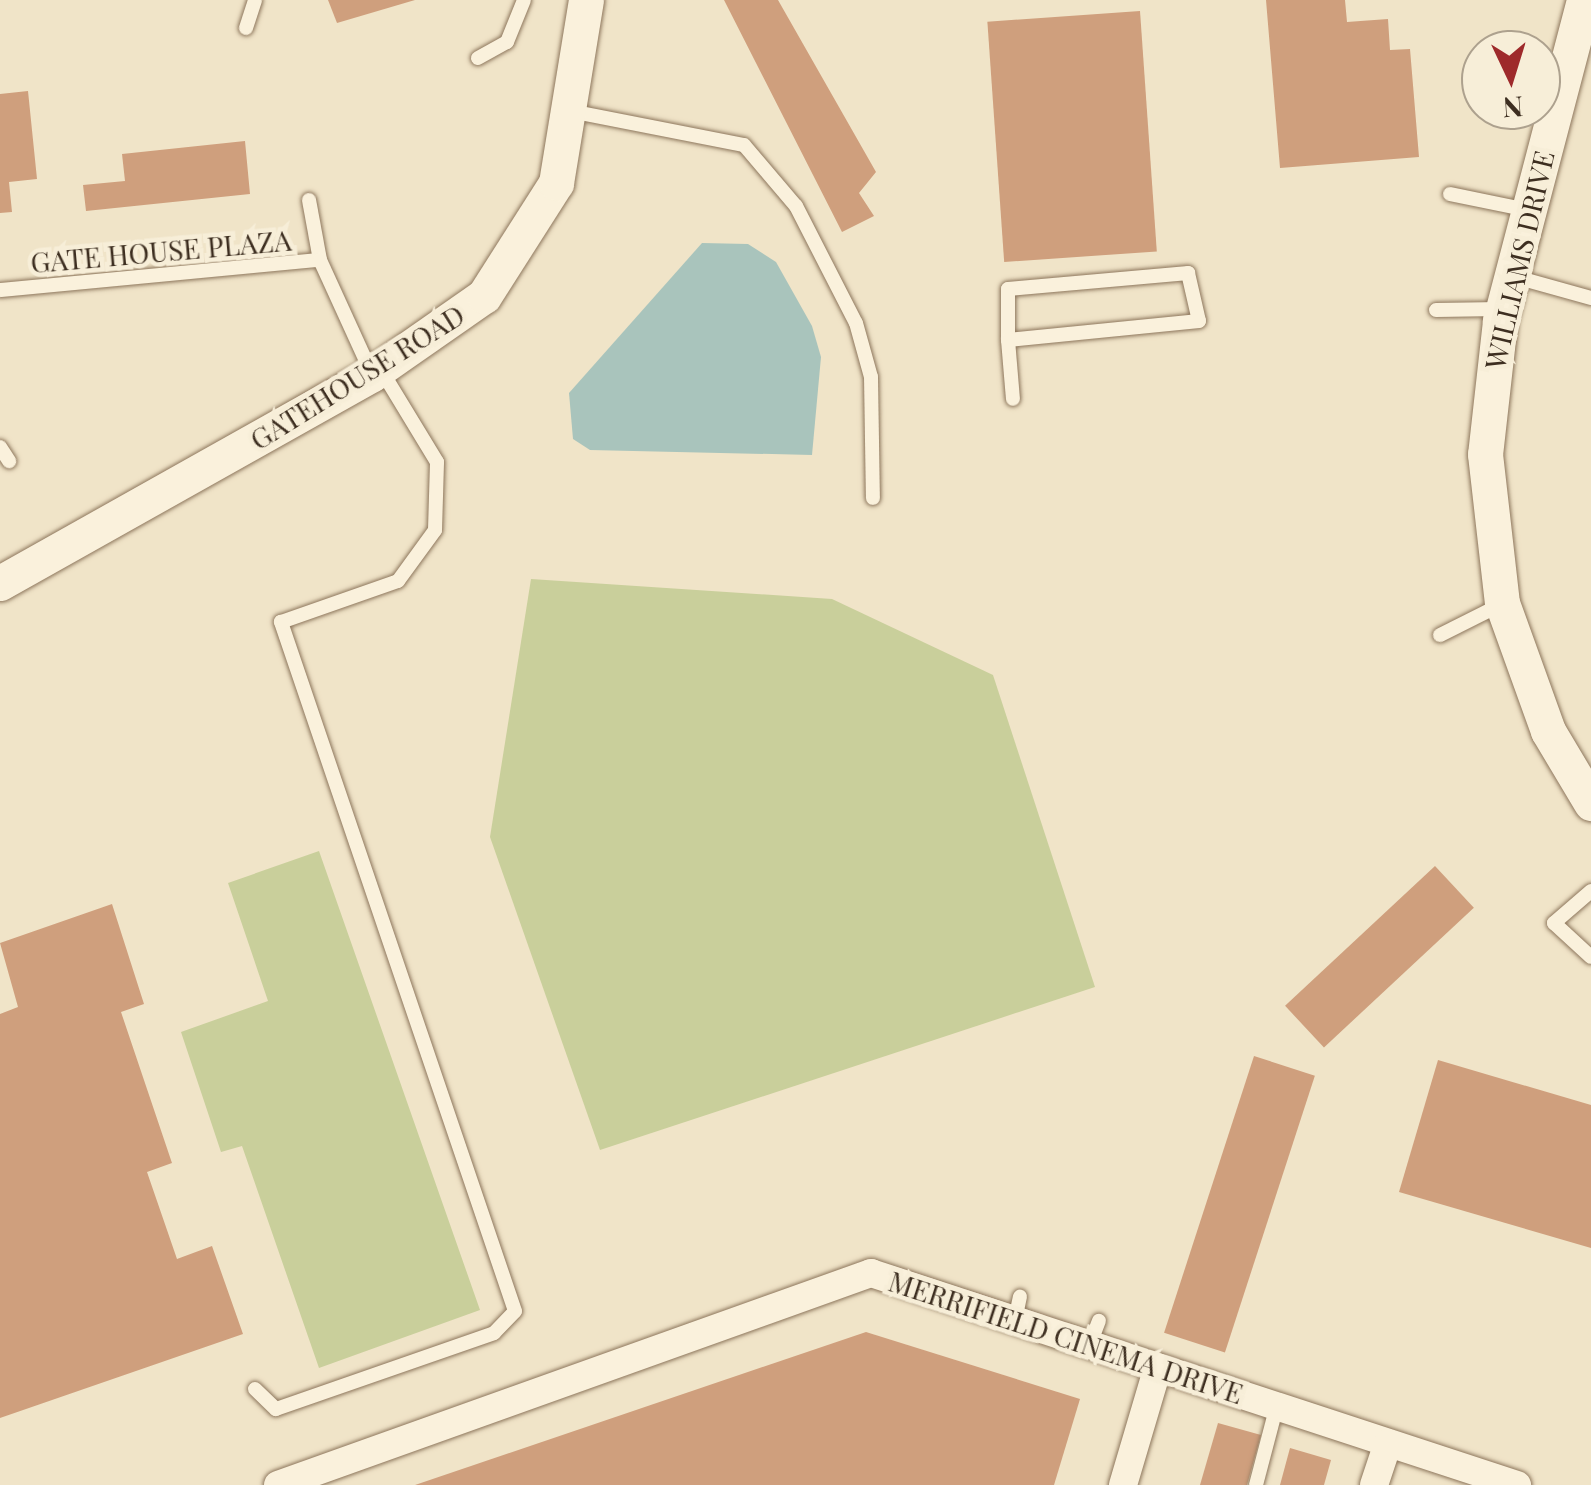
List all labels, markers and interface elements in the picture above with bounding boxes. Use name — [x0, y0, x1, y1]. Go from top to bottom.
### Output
north arrow — [1461, 30, 1561, 130]
text: N — [1502, 89, 1524, 128]
street label: WILLIAMS DRIVE — [1478, 148, 1560, 372]
street label: GATE HOUSE PLAZA — [29, 223, 293, 279]
street label: GATEHOUSE ROAD — [244, 298, 470, 456]
street label: MERRIFIELD CINEMA DRIVE — [885, 1264, 1247, 1410]

